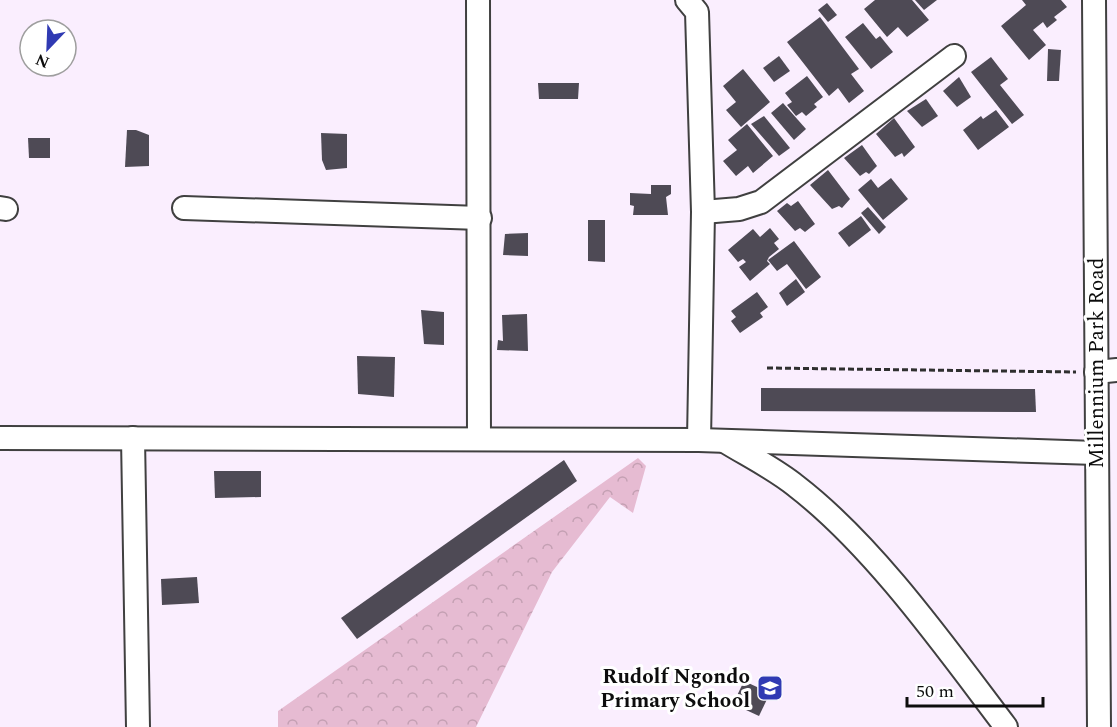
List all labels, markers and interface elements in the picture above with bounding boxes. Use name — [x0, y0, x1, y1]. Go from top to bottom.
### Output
north arrow — [18, 18, 78, 78]
text: N — [32, 47, 53, 74]
street label: Millennium Park Road — [1081, 257, 1113, 469]
place label: Rudolf Ngondo Primary School — [600, 661, 750, 717]
scale bar — [907, 670, 1044, 708]
school or university icon: Rudolf Ngondo Primary School — [755, 673, 785, 703]
text: 50 m — [916, 678, 954, 705]

